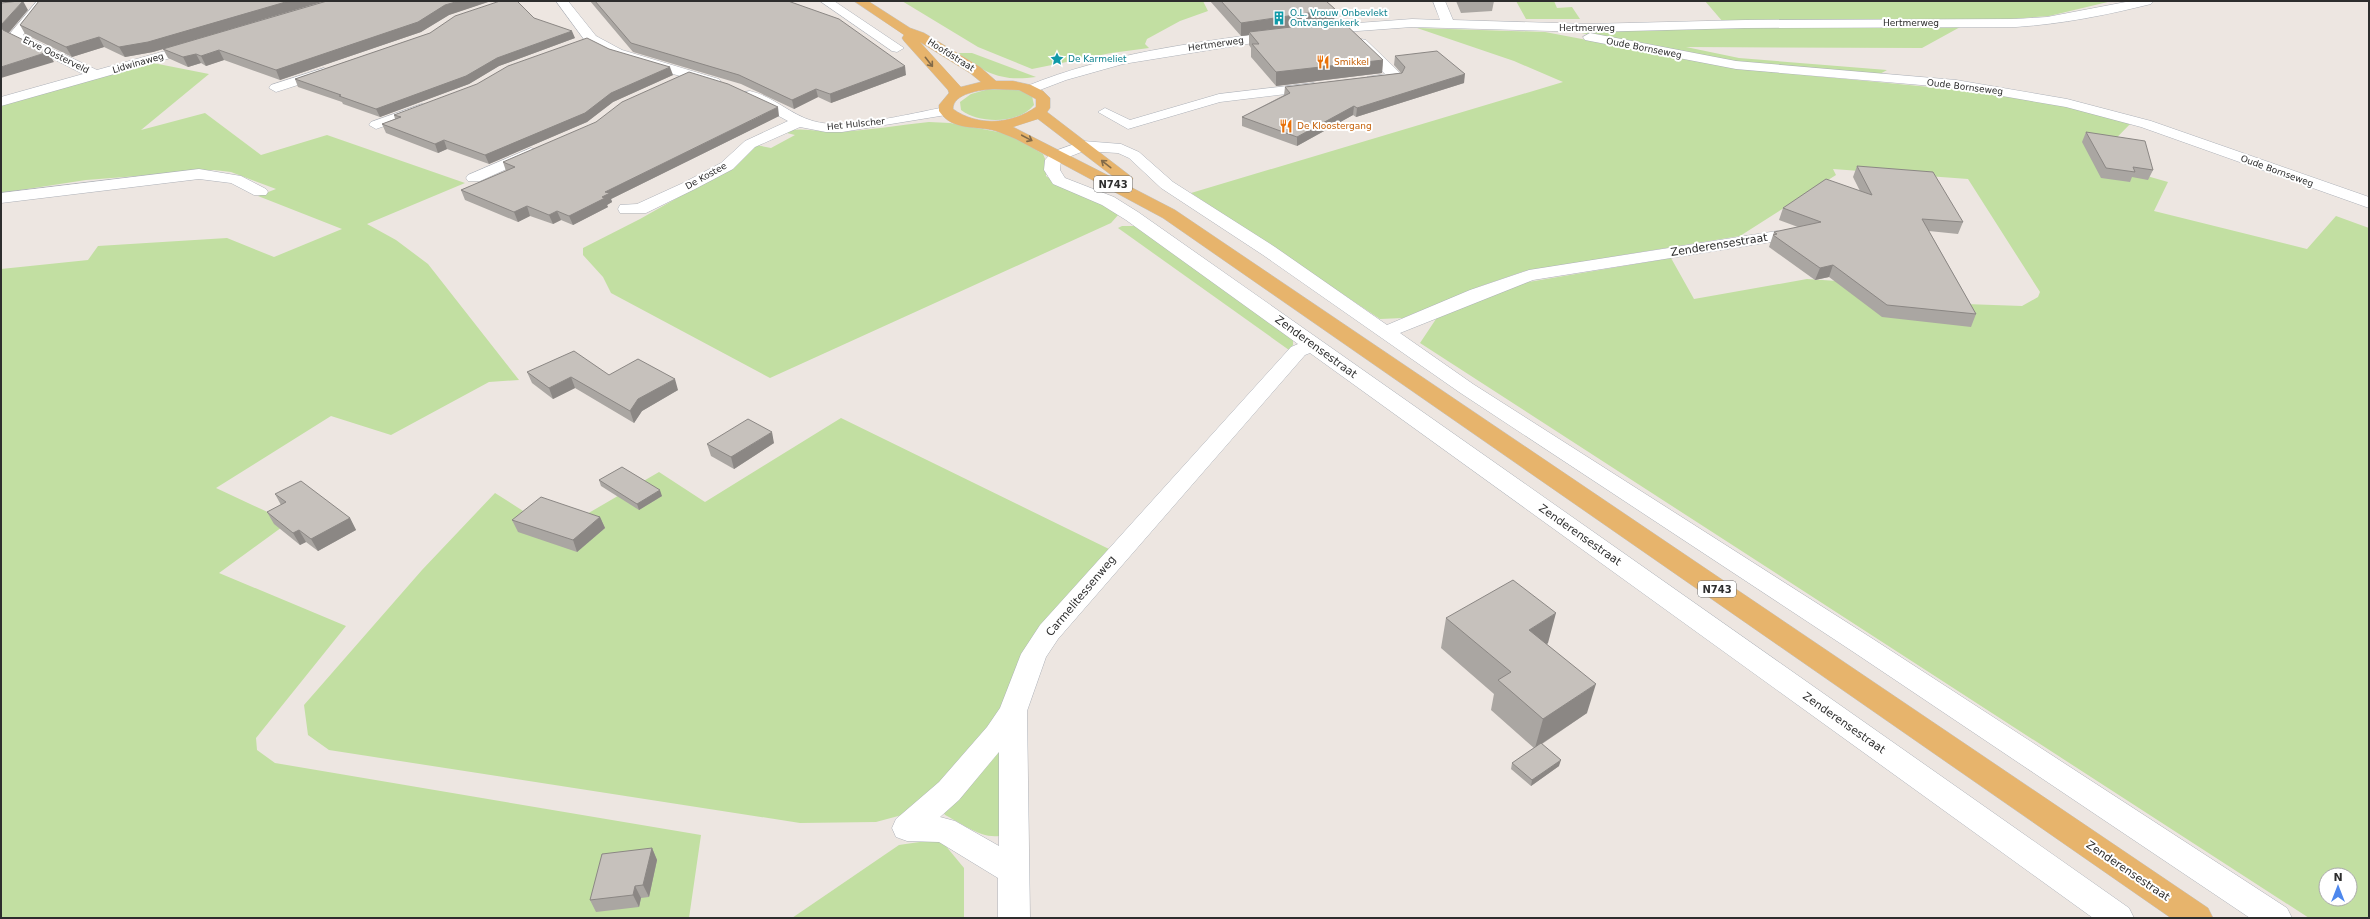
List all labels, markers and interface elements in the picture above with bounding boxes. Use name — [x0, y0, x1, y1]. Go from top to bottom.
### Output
place label: O.L. Vrouw Onbevlekt Ontvangenkerk — [1290, 8, 1388, 28]
building icon: O.L. Vrouw Onbevlekt Ontvangenkerk — [1271, 10, 1287, 26]
street label: Hertmerweg — [1883, 18, 1939, 28]
street label: Hertmerweg — [1559, 23, 1615, 33]
street label: Erve Oosterveld — [21, 35, 91, 75]
street label: Hertmerweg — [1187, 35, 1245, 53]
street label: Oude Bornseweg — [1605, 36, 1683, 60]
street label: Hoofdstraat — [926, 37, 977, 74]
street label: Lidwinaweg — [111, 51, 165, 75]
place icon: De Karmeliet — [1049, 51, 1065, 67]
place label: De Karmeliet — [1068, 54, 1127, 64]
restaurant icon: Smikkel — [1315, 54, 1331, 70]
one-way arrow — [925, 56, 933, 67]
place label: Smikkel — [1334, 57, 1369, 67]
street label: Oude Bornseweg — [1926, 77, 2004, 97]
street label: Het Hulscher — [827, 116, 886, 132]
restaurant icon: De Kloostergang — [1278, 118, 1294, 134]
place label: De Kloostergang — [1297, 121, 1372, 131]
one-way arrow — [1020, 135, 1032, 143]
street label: Oude Bornseweg — [2239, 153, 2315, 189]
one-way arrow — [1100, 159, 1111, 168]
street label: De Kostee — [684, 160, 729, 191]
road number: N743 — [1094, 176, 1132, 192]
street label: Zenderensestraat — [1670, 231, 1769, 259]
street label: Zenderensestraat — [1273, 313, 1360, 381]
street label: Zenderensestraat — [1536, 502, 1624, 569]
street label: Carmelitessenweg — [1043, 553, 1119, 639]
road number: N743 — [1698, 581, 1736, 597]
street label: Zenderensestraat — [1800, 690, 1888, 757]
street label: Zenderensestraat — [2084, 838, 2173, 904]
north arrow — [2318, 867, 2358, 907]
text: N — [2333, 871, 2343, 884]

